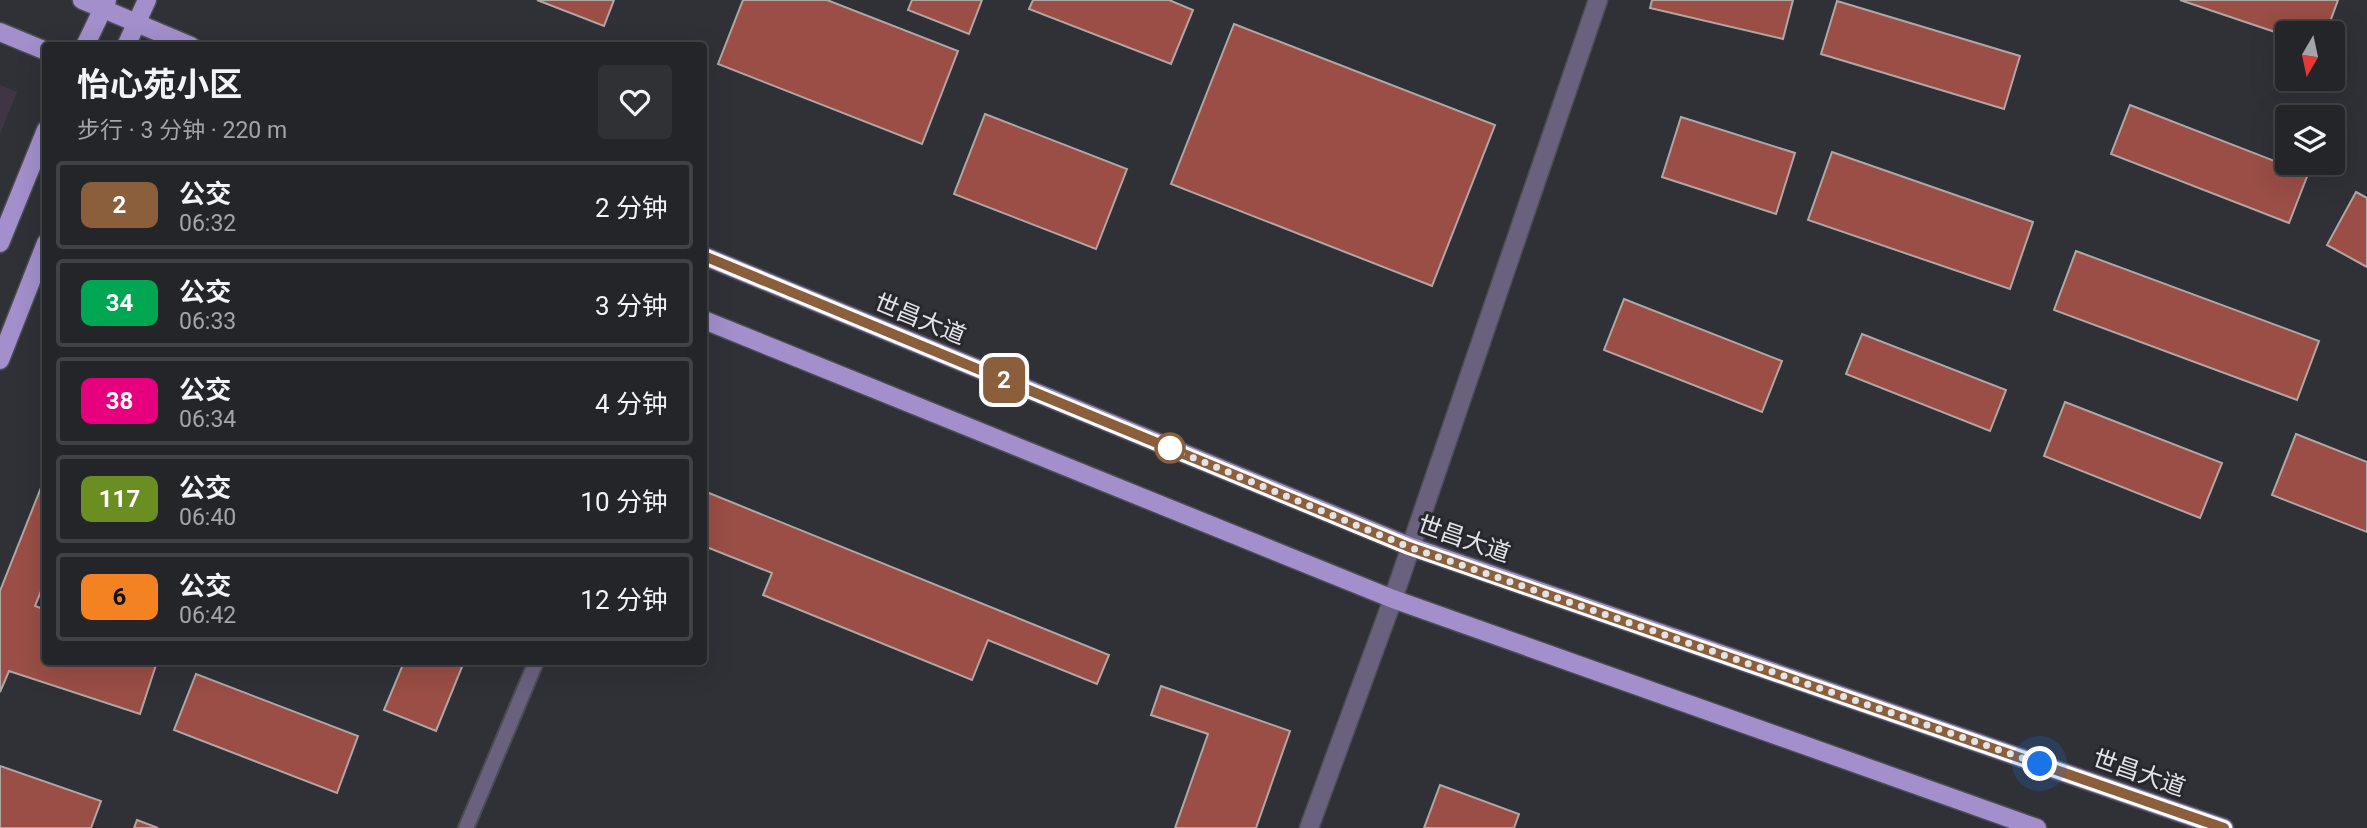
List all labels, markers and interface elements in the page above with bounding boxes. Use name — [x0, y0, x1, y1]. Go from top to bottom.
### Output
north arrow — [2275, 21, 2345, 91]
map controls — [2275, 21, 2345, 175]
text: 怡心苑小区 — [77, 65, 242, 104]
button: heart — [598, 65, 672, 139]
button: layers — [2275, 105, 2345, 175]
text: 步行 · 3 分钟 · 220 m — [77, 117, 287, 144]
text: 公交 — [179, 179, 231, 209]
text: 2 — [113, 191, 126, 219]
text: 2 分钟 — [595, 193, 668, 223]
text: 06:32 — [179, 210, 236, 237]
text: 公交 — [179, 277, 231, 307]
street label: 世昌大道 — [870, 288, 970, 350]
text: 34 — [106, 289, 133, 317]
text: 3 分钟 — [595, 291, 668, 321]
text: 06:33 — [179, 308, 236, 335]
line badge: 2 — [981, 357, 1027, 403]
text: 2 — [997, 366, 1011, 394]
text: 公交 — [179, 375, 231, 405]
text: 38 — [106, 387, 133, 415]
text: 4 分钟 — [595, 389, 668, 419]
text: 06:34 — [179, 406, 236, 433]
unlabelled marker — [1155, 433, 1185, 463]
text: 公交 — [179, 473, 231, 503]
text: 117 — [99, 485, 140, 513]
text: 10 分钟 — [580, 487, 668, 517]
text: 06:40 — [179, 504, 236, 531]
street label: 世昌大道 — [1414, 510, 1514, 568]
text: 公交 — [179, 571, 231, 601]
text: 6 — [113, 583, 126, 611]
text: 12 分钟 — [580, 585, 668, 615]
text: 06:42 — [179, 602, 236, 629]
street label: 世昌大道 — [2089, 744, 2189, 802]
your location — [2022, 746, 2057, 781]

